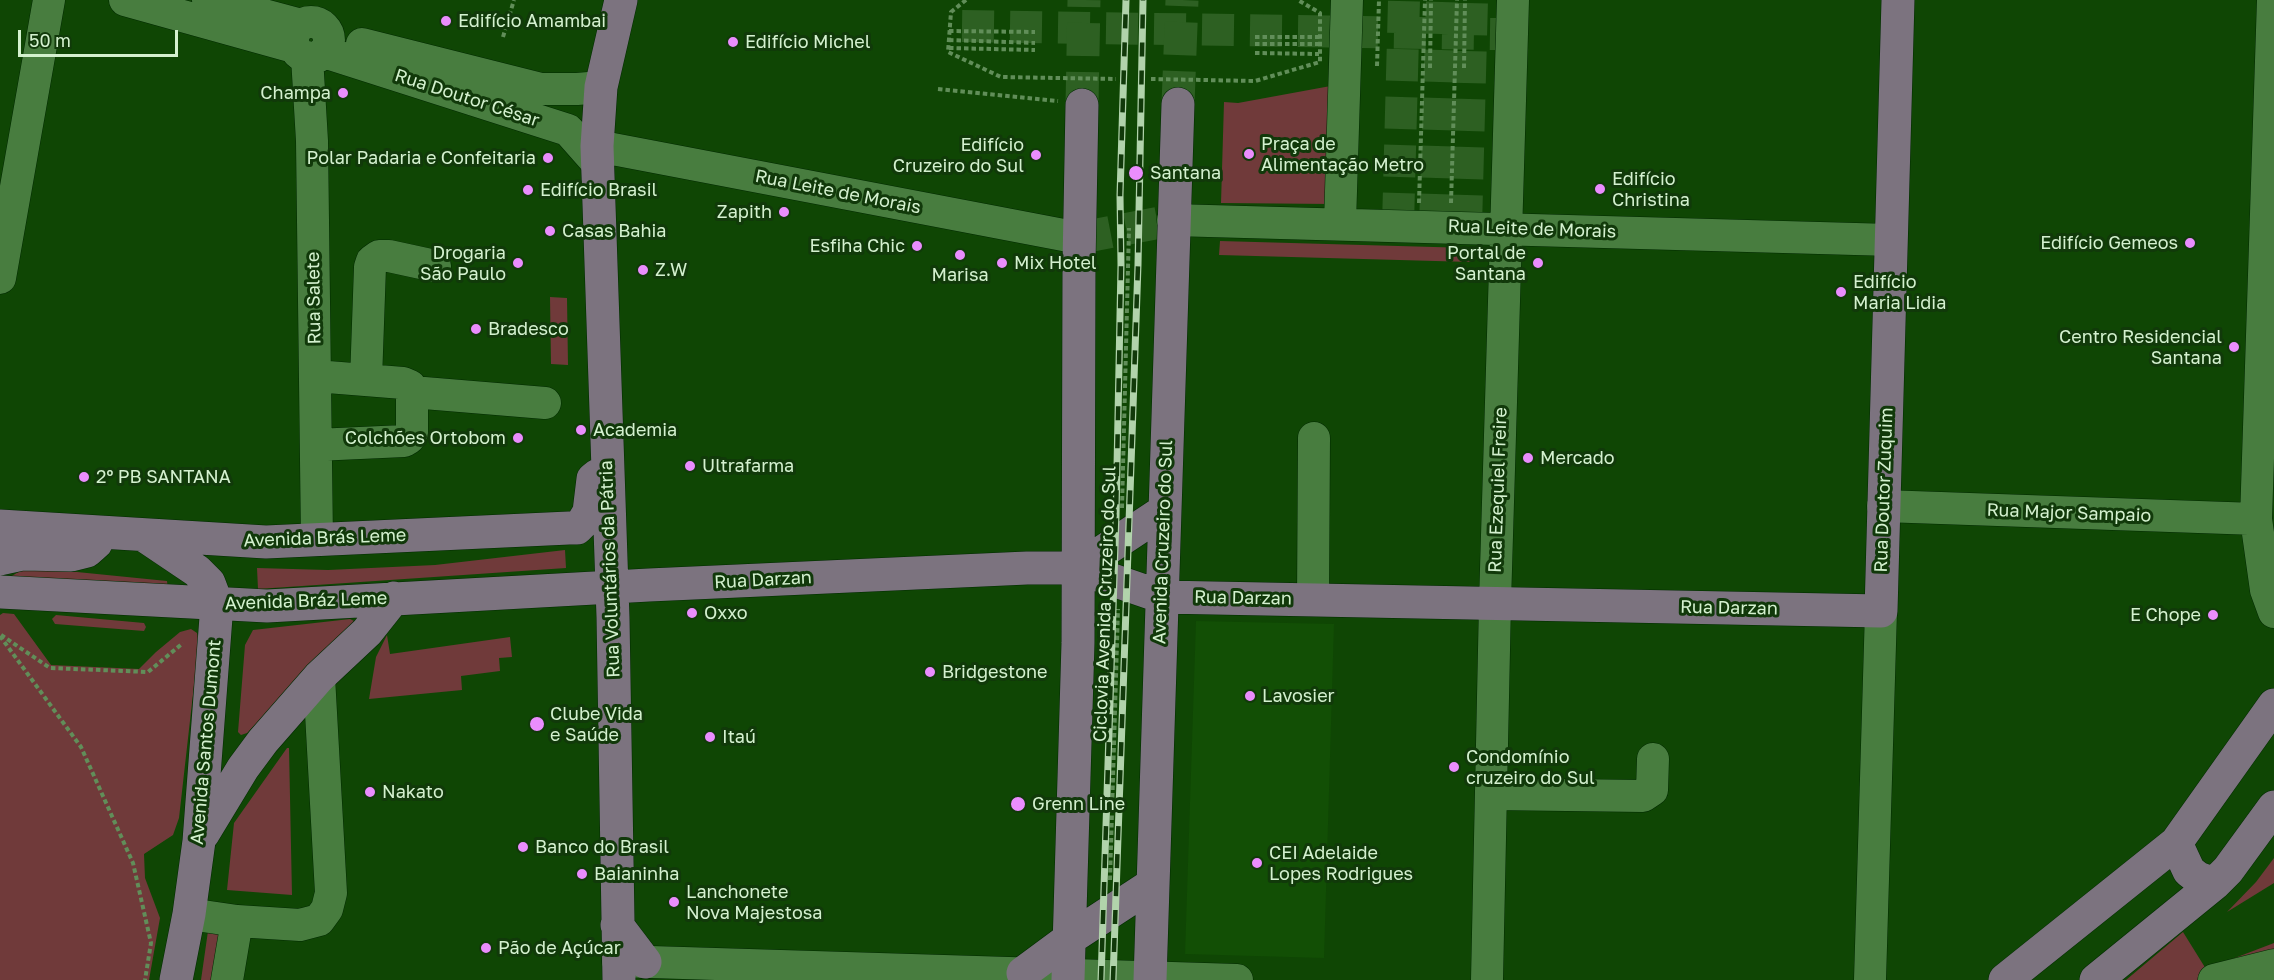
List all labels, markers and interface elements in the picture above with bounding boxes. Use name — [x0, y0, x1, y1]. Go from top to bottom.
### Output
place label: Edifício Amambai — [458, 10, 606, 32]
marker: Edifício Amambai — [439, 14, 453, 28]
scale bar — [21, 18, 182, 56]
text: 50 m — [29, 29, 71, 51]
place label: Edifício Michel — [745, 31, 870, 53]
marker: Edifício Michel — [726, 35, 740, 49]
street label: Rua Doutor César — [392, 64, 542, 132]
place label: Champa — [260, 82, 331, 104]
marker: Champa — [336, 86, 350, 100]
place label: Praça de Alimentação Metro — [1261, 133, 1424, 176]
place label: Edifício Cruzeiro do Sul — [893, 134, 1024, 176]
place label: Polar Padaria e Confeitaria — [307, 147, 536, 169]
marker: Praça de Alimentação Metro — [1242, 147, 1256, 161]
marker: Edifício Cruzeiro do Sul — [1029, 148, 1043, 162]
marker: Polar Padaria e Confeitaria — [541, 151, 555, 165]
place label: Santana — [1150, 162, 1221, 184]
marker: Santana — [1127, 164, 1145, 182]
street label: Rua Leite de Morais — [753, 165, 923, 219]
place label: Edifício Christina — [1612, 168, 1690, 210]
place label: Edifício Brasil — [540, 179, 657, 201]
marker: Edifício Christina — [1593, 182, 1607, 196]
marker: Edifício Brasil — [521, 183, 535, 197]
place label: Zapith — [717, 201, 772, 223]
marker: Zapith — [777, 205, 791, 219]
street label: Rua Leite de Morais — [1447, 215, 1617, 243]
place label: Casas Bahia — [562, 220, 666, 242]
marker: Casas Bahia — [543, 224, 557, 238]
place label: Edifício Gemeos — [2040, 232, 2178, 254]
place label: Esfiha Chic — [809, 235, 905, 257]
marker: Edifício Gemeos — [2183, 236, 2197, 250]
marker: Esfiha Chic — [910, 239, 924, 253]
place label: Drogaria São Paulo — [420, 242, 506, 284]
place label: Portal de Santana — [1447, 242, 1526, 284]
marker: Marisa — [953, 248, 967, 262]
street label: Rua Salete — [302, 251, 326, 345]
place label: Mix Hotel — [1014, 252, 1097, 274]
marker: Drogaria São Paulo — [511, 256, 525, 270]
marker: Mix Hotel — [995, 256, 1009, 270]
marker: Portal de Santana — [1531, 256, 1545, 270]
place label: Z.W — [655, 259, 687, 281]
marker: Z.W — [636, 263, 650, 277]
place label: Marisa — [931, 264, 989, 286]
place label: Edifício Maria Lidia — [1853, 271, 1946, 314]
marker: Edifício Maria Lidia — [1834, 285, 1848, 299]
place label: Bradesco — [488, 318, 569, 340]
marker: Bradesco — [469, 322, 483, 336]
place label: Centro Residencial Santana — [2059, 326, 2222, 368]
marker: Centro Residencial Santana — [2227, 340, 2241, 354]
street label: Rua Ezequiel Freire — [1484, 407, 1512, 573]
street label: Rua Doutor Zuquim — [1870, 407, 1898, 573]
place label: Academia — [593, 419, 677, 441]
marker: Academia — [574, 423, 588, 437]
place label: Colchões Ortobom — [345, 427, 506, 449]
marker: Colchões Ortobom — [511, 431, 525, 445]
street label: Avenida Cruzeiro do Sul — [1149, 440, 1177, 644]
place label: Mercado — [1540, 447, 1615, 469]
marker: Mercado — [1521, 451, 1535, 465]
place label: Ultrafarma — [702, 455, 794, 477]
marker: Ultrafarma — [683, 459, 697, 473]
street label: Rua Voluntários da Pátria — [595, 460, 625, 678]
street label: Ciclovia Avenida Cruzeiro do Sul — [1089, 465, 1121, 743]
place label: 2º PB SANTANA — [96, 466, 231, 488]
marker: 2º PB SANTANA — [77, 470, 91, 484]
street label: Rua Major Sampaio — [1986, 499, 2152, 527]
street label: Avenida Brás Leme — [243, 524, 407, 552]
street label: Rua Darzan — [714, 567, 812, 593]
street label: Rua Darzan — [1194, 586, 1292, 610]
street label: Avenida Bráz Leme — [224, 587, 388, 615]
street label: Rua Darzan — [1680, 596, 1778, 620]
place label: Oxxo — [704, 602, 748, 624]
place label: E Chope — [2130, 604, 2201, 626]
marker: Oxxo — [685, 606, 699, 620]
marker: E Chope — [2206, 608, 2220, 622]
street label: Avenida Santos Dumont — [186, 639, 226, 845]
place label: Bridgestone — [942, 661, 1048, 683]
marker: Bridgestone — [923, 665, 937, 679]
place label: Lavosier — [1262, 685, 1335, 707]
marker: Lavosier — [1243, 689, 1257, 703]
place label: Clube Vida e Saúde — [550, 703, 643, 746]
marker: Clube Vida e Saúde — [528, 715, 546, 733]
place label: Itaú — [722, 726, 756, 748]
marker: Itaú — [703, 730, 717, 744]
place label: Condomínio cruzeiro do Sul — [1466, 746, 1595, 789]
marker: Condomínio cruzeiro do Sul — [1447, 760, 1461, 774]
place label: Nakato — [382, 781, 444, 803]
marker: Nakato — [363, 785, 377, 799]
place label: Grenn Line — [1032, 793, 1125, 815]
marker: Grenn Line — [1009, 795, 1027, 813]
place label: Banco do Brasil — [535, 836, 669, 858]
marker: Banco do Brasil — [516, 840, 530, 854]
place label: CEI Adelaide Lopes Rodrigues — [1269, 842, 1413, 884]
marker: CEI Adelaide Lopes Rodrigues — [1250, 856, 1264, 870]
place label: Baianinha — [594, 863, 679, 885]
marker: Baianinha — [575, 867, 589, 881]
place label: Lanchonete Nova Majestosa — [686, 881, 822, 924]
marker: Lanchonete Nova Majestosa — [667, 895, 681, 909]
place label: Pão de Açúcar — [498, 937, 621, 959]
marker: Pão de Açúcar — [479, 941, 493, 955]

